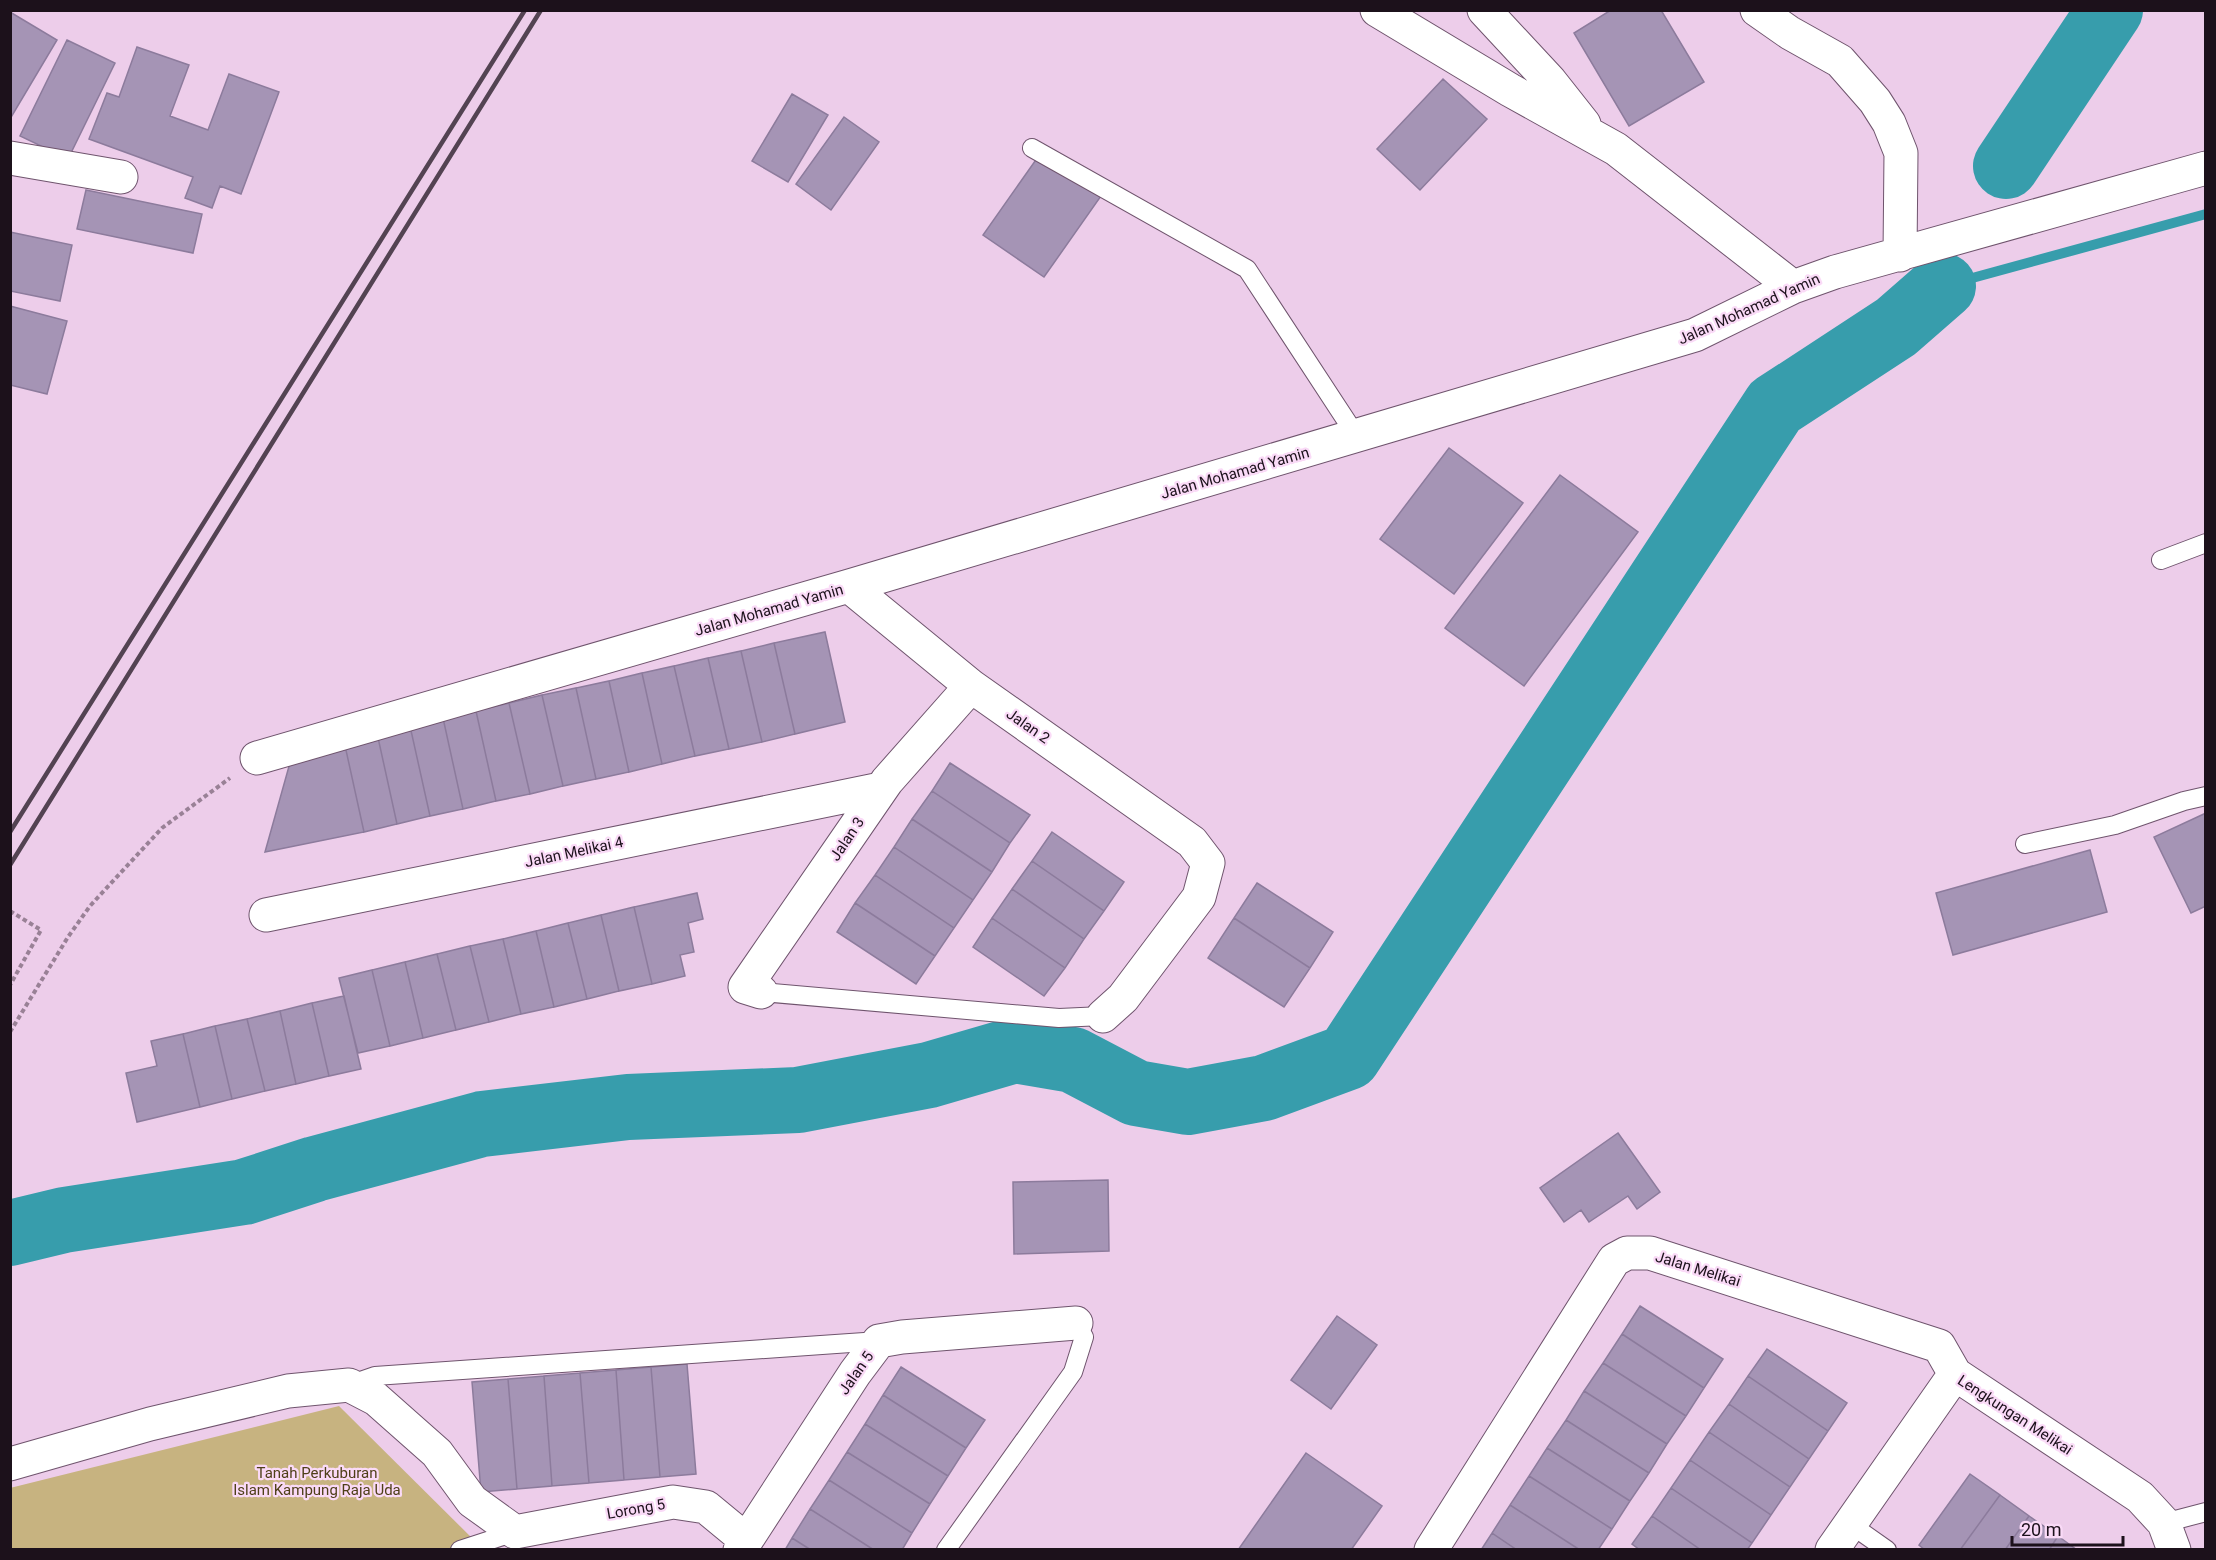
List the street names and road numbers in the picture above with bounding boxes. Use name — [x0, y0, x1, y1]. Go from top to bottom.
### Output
street label: Jalan Mohamad Yamin — [1675, 270, 1823, 348]
street label: Jalan Mohamad Yamin — [1159, 443, 1311, 503]
street label: Jalan Mohamad Yamin — [693, 580, 845, 640]
street label: Jalan 2 — [1003, 705, 1053, 747]
street label: Jalan 3 — [826, 814, 868, 864]
street label: Jalan Melikai 4 — [523, 833, 625, 871]
street label: Jalan Melikai — [1653, 1248, 1743, 1290]
street label: Jalan 5 — [835, 1348, 877, 1398]
street label: Lengkungan Melikai — [1954, 1371, 2076, 1459]
street label: Lorong 5 — [605, 1495, 667, 1523]

